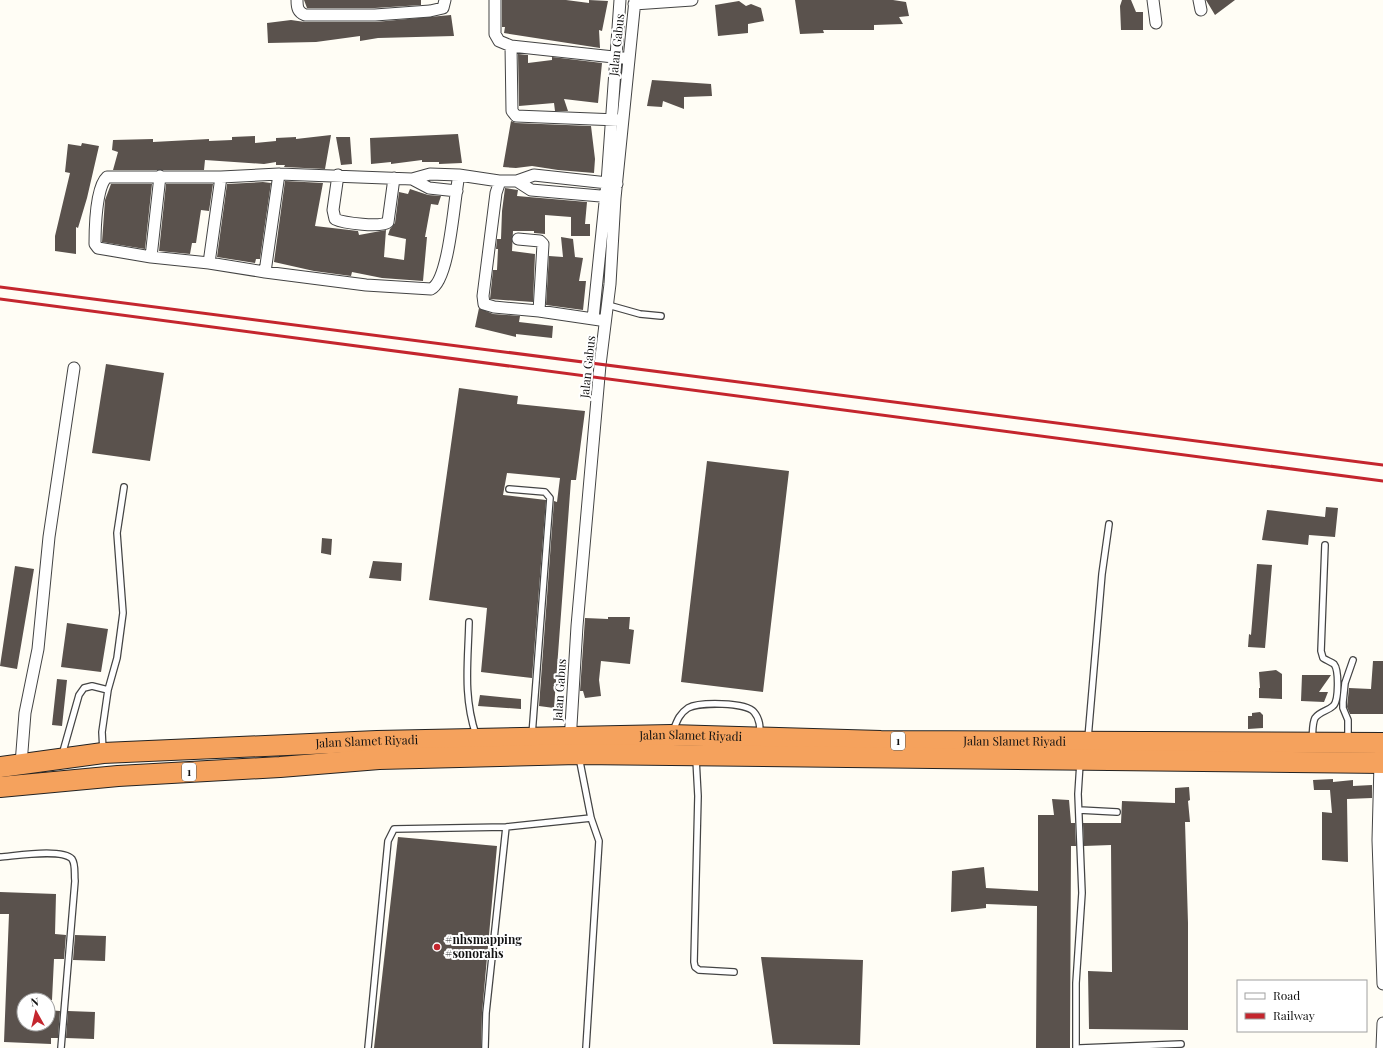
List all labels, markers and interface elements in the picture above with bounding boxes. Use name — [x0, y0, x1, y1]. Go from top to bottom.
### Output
street label: Jalan Gabus — [605, 13, 627, 78]
street label: Jalan Gabus — [576, 335, 598, 400]
street label: Jalan Gabus — [549, 658, 569, 723]
street label: Jalan Slamet Riyadi — [638, 726, 743, 744]
street label: Jalan Slamet Riyadi — [314, 731, 419, 751]
road number: 1 — [891, 732, 905, 750]
street label: Jalan Slamet Riyadi — [962, 732, 1067, 749]
road number: 1 — [182, 763, 196, 781]
place label: #nhsmapping #sonorahs — [445, 931, 522, 961]
marker: #nhsmapping #sonorahs — [432, 942, 442, 952]
legend — [1237, 980, 1367, 1032]
text: Road — [1273, 987, 1300, 1003]
north arrow — [16, 992, 56, 1032]
text: N — [30, 994, 40, 1010]
text: Railway — [1273, 1007, 1315, 1023]

